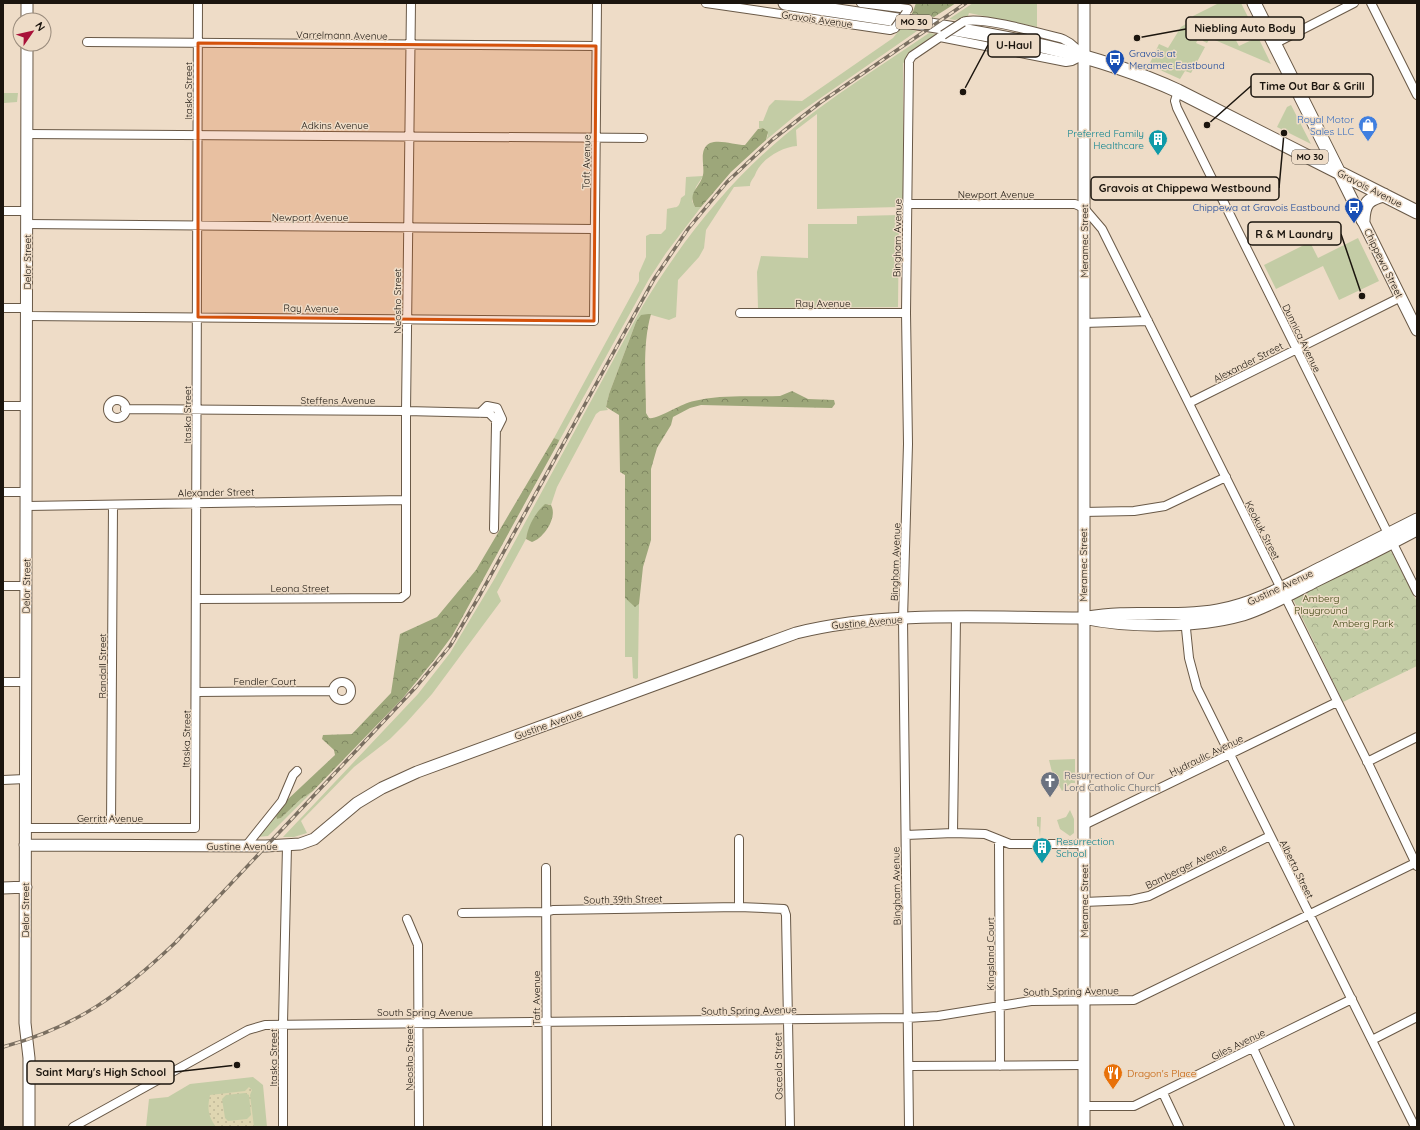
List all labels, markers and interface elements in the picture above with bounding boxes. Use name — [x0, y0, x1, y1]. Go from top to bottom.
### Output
street label: Gravois Avenue — [781, 8, 854, 31]
north arrow — [12, 12, 52, 52]
road number: MO 30 — [896, 15, 932, 29]
callout: Niebling Auto Body — [1186, 17, 1304, 40]
text: N — [32, 19, 48, 34]
text: Niebling Auto Body — [1194, 21, 1296, 35]
street label: Varrelmann Avenue — [296, 28, 388, 43]
callout: U-Haul — [988, 34, 1040, 57]
text: U-Haul — [996, 38, 1032, 52]
place label: Gravois at Meramec Eastbound — [1129, 47, 1225, 72]
bus stop icon: Gravois at Meramec Eastbound — [1104, 48, 1126, 76]
street label: Itaska Street — [182, 61, 195, 120]
callout: Time Out Bar & Grill — [1251, 74, 1373, 97]
text: Time Out Bar & Grill — [1259, 79, 1365, 93]
place label: Royal Motor Sales LLC — [1297, 113, 1354, 138]
shop icon: Royal Motor Sales LLC — [1357, 114, 1379, 142]
street label: Adkins Avenue — [301, 119, 369, 132]
place label: Preferred Family Healthcare — [1067, 127, 1144, 152]
building icon: Preferred Family Healthcare — [1147, 128, 1169, 156]
street label: Taft Avenue — [580, 134, 593, 190]
road number: MO 30 — [1292, 150, 1328, 164]
street label: Gravois Avenue — [1335, 166, 1405, 211]
callout: Gravois at Chippewa Westbound — [1091, 177, 1279, 200]
text: Gravois at Chippewa Westbound — [1099, 181, 1271, 195]
street label: Newport Avenue — [958, 188, 1035, 201]
bus stop icon: Chippewa at Gravois Eastbound — [1343, 196, 1365, 224]
street label: Bingham Avenue — [890, 198, 905, 277]
place label: Chippewa at Gravois Eastbound — [1192, 201, 1340, 214]
street label: Meramec Street — [1078, 204, 1091, 278]
street label: Newport Avenue — [272, 211, 349, 224]
callout: R & M Laundry — [1248, 222, 1341, 245]
street label: Chippewa Street — [1361, 226, 1406, 301]
text: R & M Laundry — [1255, 227, 1333, 241]
street label: Delor Street — [21, 234, 34, 290]
street label: Neosho Street — [391, 268, 404, 334]
street label: Ray Avenue — [795, 297, 851, 310]
street label: Ray Avenue — [283, 302, 339, 315]
street label: Dunnica Avenue — [1279, 302, 1324, 375]
street label: Alexander Street — [1211, 339, 1286, 386]
street label: Itaska Street — [181, 385, 194, 444]
street label: Steffens Avenue — [301, 394, 376, 407]
street label: Alexander Street — [178, 485, 255, 500]
street label: Keokuk Street — [1242, 498, 1283, 563]
street label: Bingham Avenue — [888, 522, 903, 601]
street label: Meramec Street — [1077, 528, 1090, 602]
street label: Delor Street — [20, 558, 33, 614]
street label: Gustine Avenue — [1245, 566, 1316, 608]
street label: Leona Street — [271, 582, 330, 595]
park label: Amberg Playground — [1294, 592, 1348, 617]
street label: Gustine Avenue — [831, 613, 903, 632]
park label: Amberg Park — [1332, 617, 1394, 630]
street label: Randall Street — [96, 633, 109, 699]
street label: Fendler Court — [234, 675, 297, 688]
street label: Gustine Avenue — [512, 706, 584, 743]
street label: Itaska Street — [179, 709, 194, 768]
street label: Hydraulic Avenue — [1167, 732, 1246, 779]
place label: Resurrection of Our Lord Catholic Church — [1064, 769, 1160, 794]
church icon: Resurrection of Our Lord Catholic Church — [1039, 770, 1061, 798]
street label: Gerritt Avenue — [77, 812, 143, 825]
place label: Resurrection School — [1056, 835, 1114, 860]
building icon: Resurrection School — [1031, 836, 1053, 864]
street label: Alberta Street — [1277, 838, 1317, 901]
street label: Gustine Avenue — [206, 840, 278, 853]
street label: Bamberger Avenue — [1143, 841, 1230, 892]
street label: Bingham Avenue — [889, 846, 904, 925]
street label: Meramec Street — [1078, 864, 1091, 938]
street label: Delor Street — [19, 882, 32, 938]
street label: South 39th Street — [583, 892, 663, 907]
street label: Kingsland Court — [984, 916, 997, 991]
street label: Taft Avenue — [530, 970, 543, 1026]
street label: South Spring Avenue — [1023, 984, 1119, 999]
street label: South Spring Avenue — [701, 1003, 797, 1018]
street label: South Spring Avenue — [377, 1006, 473, 1019]
street label: Neosho Street — [403, 1025, 416, 1091]
street label: Giles Avenue — [1209, 1026, 1268, 1063]
street label: Itaska Street — [267, 1028, 280, 1087]
street label: Osceola Street — [771, 1031, 786, 1100]
callout: Saint Mary's High School — [27, 1061, 174, 1084]
restaurant icon: Dragon's Place — [1102, 1062, 1124, 1090]
text: Saint Mary's High School — [36, 1065, 166, 1079]
place label: Dragon's Place — [1127, 1067, 1197, 1080]

